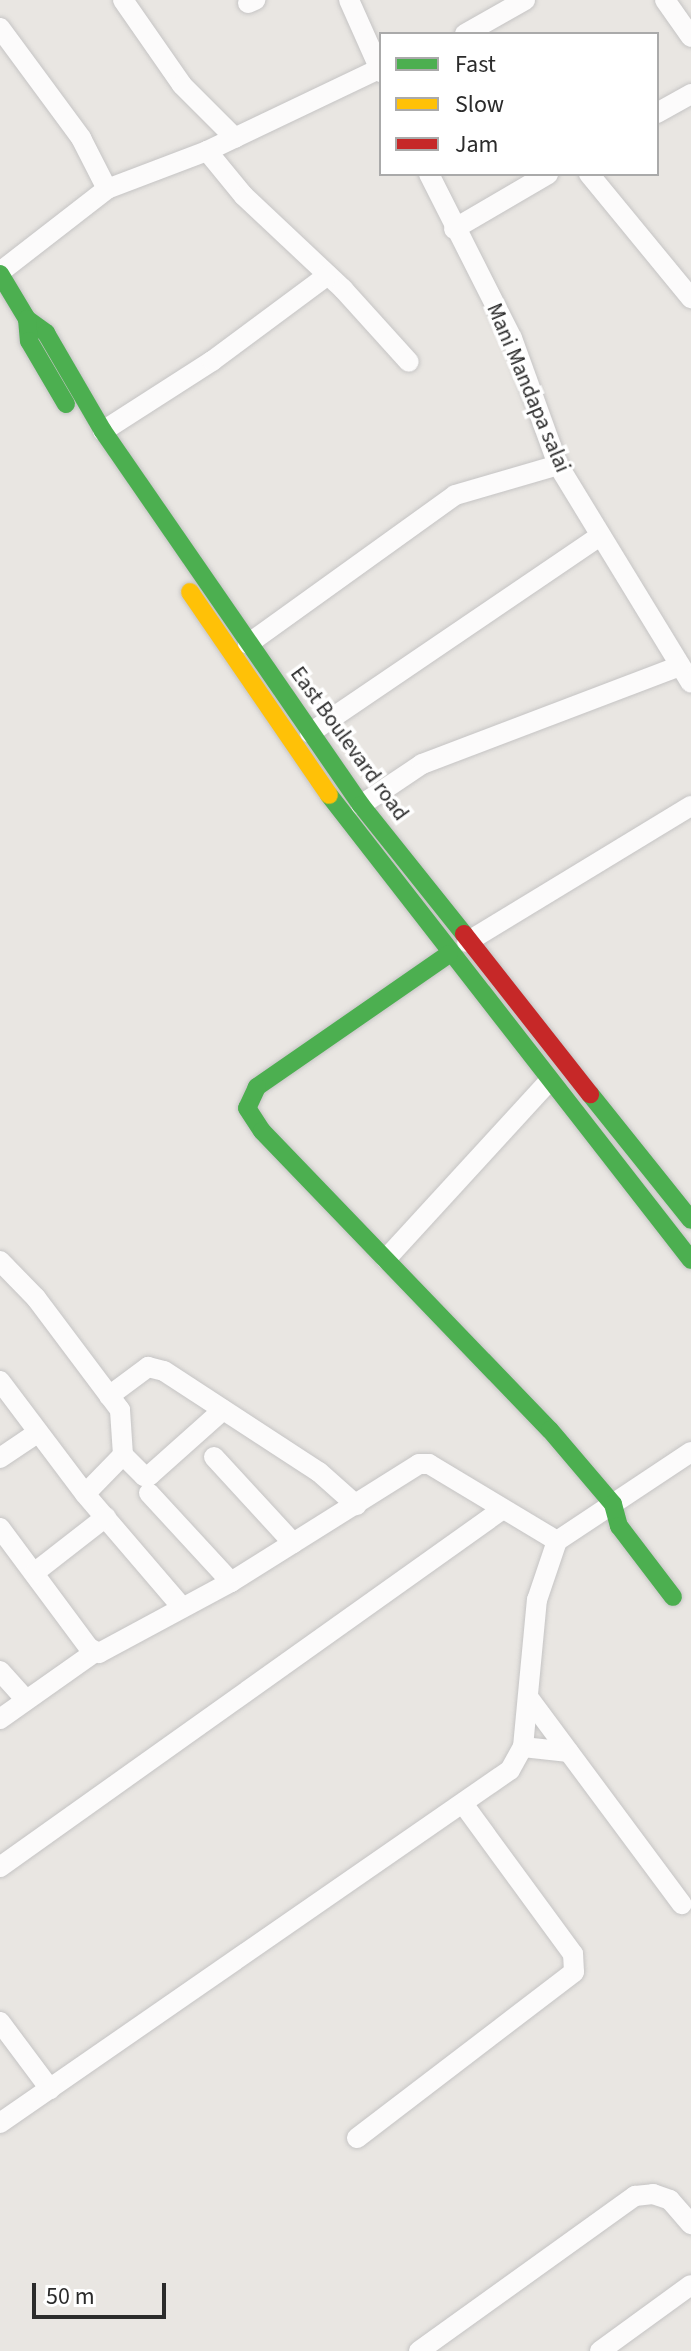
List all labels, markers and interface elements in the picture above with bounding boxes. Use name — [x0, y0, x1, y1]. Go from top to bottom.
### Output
legend — [379, 32, 659, 176]
text: Fast — [455, 47, 496, 82]
text: Slow — [455, 87, 504, 122]
text: Jam — [455, 127, 499, 162]
street label: Mani Mandapa salai — [480, 299, 576, 477]
street label: East Boulevard road — [284, 662, 414, 826]
scale bar — [36, 2267, 170, 2317]
text: 50 m — [46, 2279, 95, 2314]

